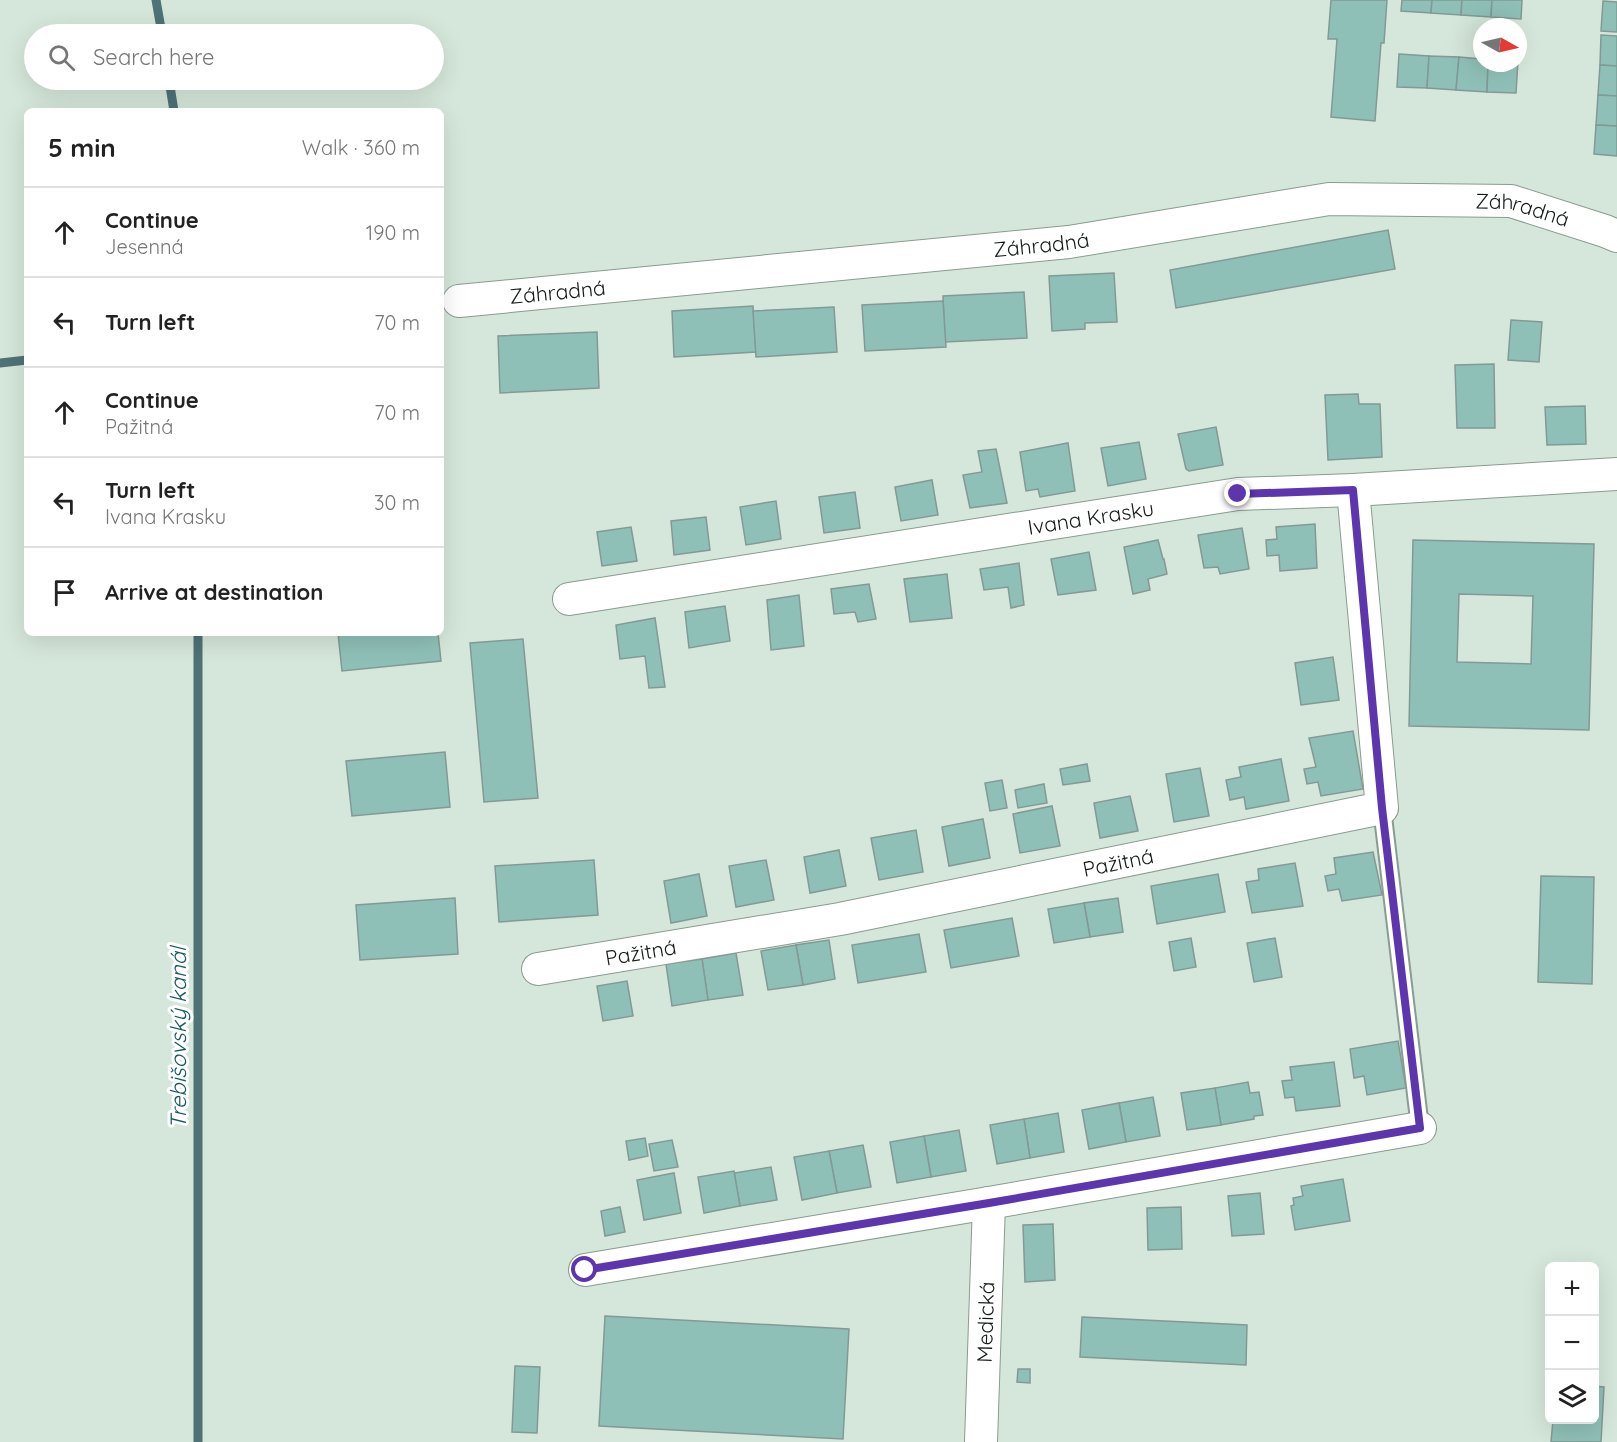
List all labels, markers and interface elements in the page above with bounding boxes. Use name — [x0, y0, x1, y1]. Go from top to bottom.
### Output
north arrow — [1473, 18, 1527, 72]
search box — [24, 24, 444, 90]
icon: search — [45, 41, 78, 74]
text: Search here — [93, 43, 214, 71]
text: 5 min — [48, 131, 116, 164]
text: Walk · 360 m — [302, 135, 420, 160]
street label: Záhradná — [1475, 188, 1573, 232]
text: Continue — [105, 206, 199, 234]
icon: ahead — [48, 216, 81, 249]
text: 190 m — [366, 220, 420, 245]
street label: Záhradná — [992, 226, 1091, 262]
text: Jesenná — [105, 234, 184, 259]
street label: Záhradná — [508, 274, 607, 309]
icon: left — [48, 306, 81, 339]
text: Turn left — [105, 308, 195, 336]
text: 70 m — [374, 310, 420, 335]
text: Continue — [105, 386, 199, 414]
icon: ahead — [48, 396, 81, 429]
text: 70 m — [374, 400, 420, 425]
text: Pažitná — [105, 414, 173, 439]
text: Turn left — [105, 476, 195, 504]
route end — [1224, 480, 1250, 506]
icon: left — [48, 486, 81, 519]
text: 30 m — [374, 490, 420, 515]
street label: Ivana Krasku — [1026, 494, 1155, 540]
text: Ivana Krasku — [105, 504, 226, 529]
icon: arrive — [48, 576, 81, 609]
text: Arrive at destination — [105, 578, 323, 606]
street label: Pažitná — [1080, 842, 1156, 882]
street label: Pažitná — [603, 933, 678, 971]
water label: Trebišovský kanál — [164, 944, 192, 1129]
route start — [571, 1256, 597, 1282]
map controls — [1545, 1262, 1599, 1424]
button: + — [1545, 1262, 1599, 1316]
street label: Medická — [971, 1281, 999, 1363]
button: − — [1545, 1316, 1599, 1370]
button: layers — [1545, 1370, 1599, 1424]

